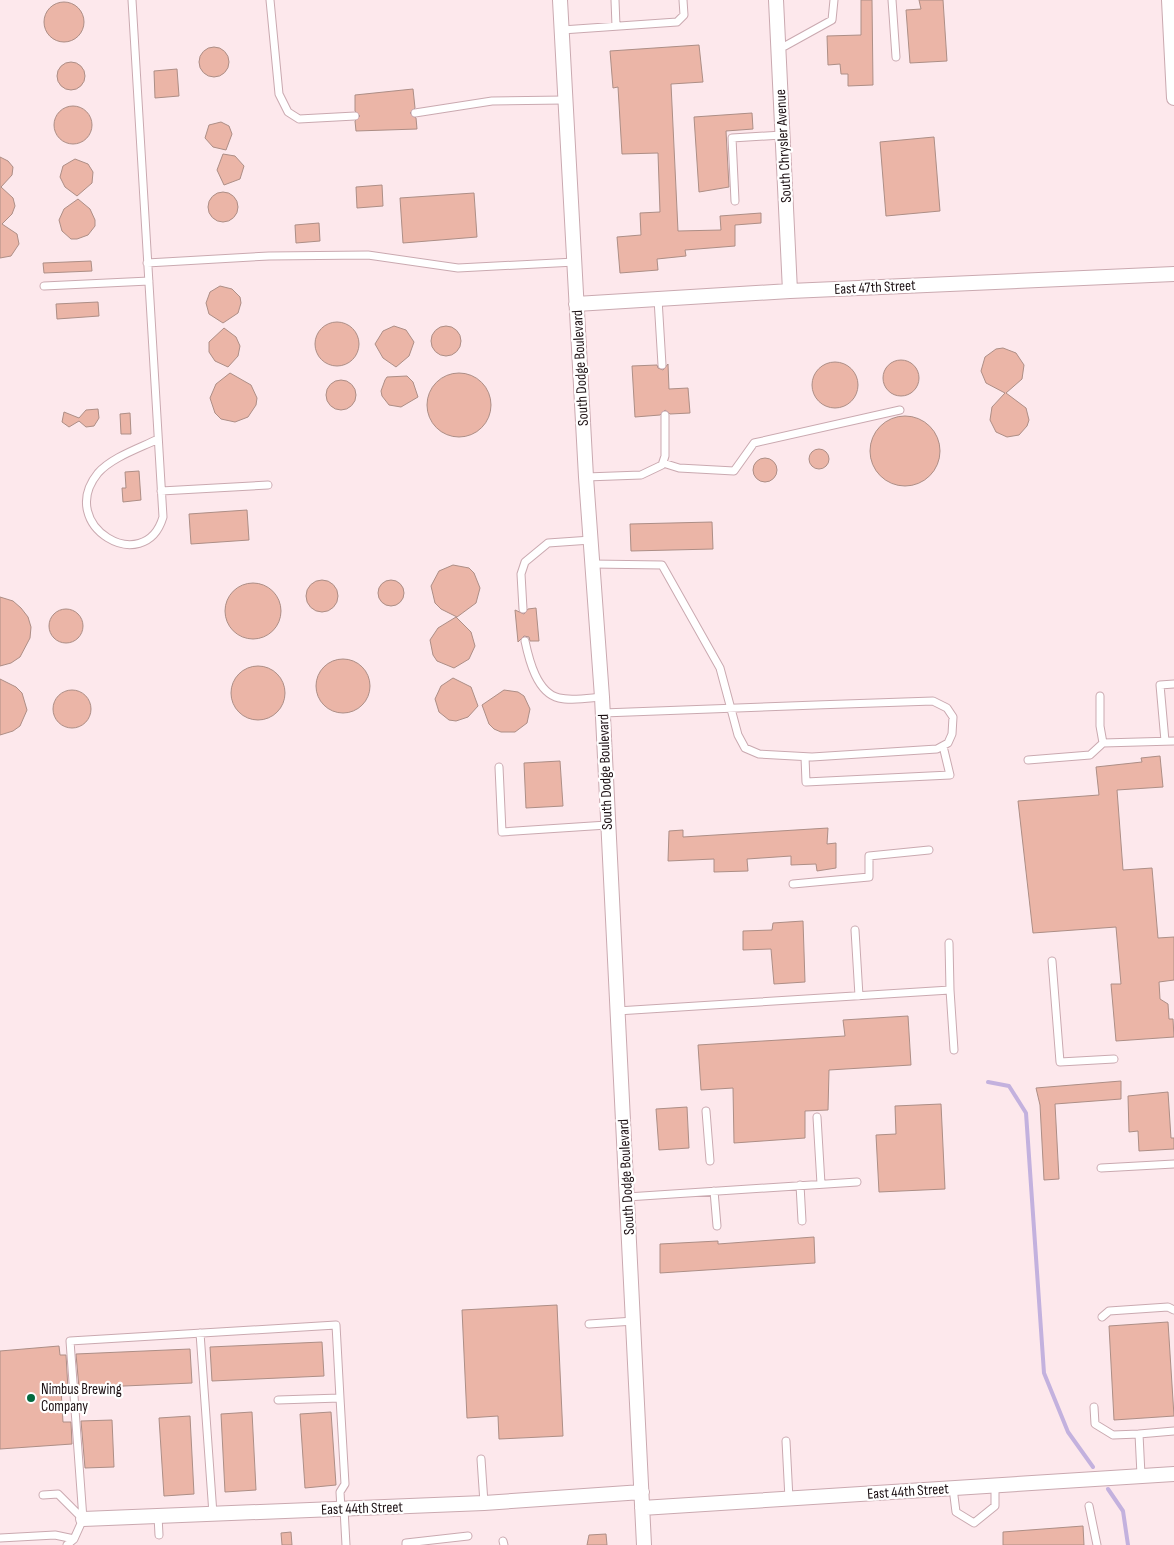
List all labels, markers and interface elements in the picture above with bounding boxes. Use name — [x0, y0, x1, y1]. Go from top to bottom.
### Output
street label: South Chrysler Avenue — [771, 89, 796, 203]
street label: East 47th Street — [834, 276, 917, 299]
street label: South Dodge Boulevard — [568, 310, 593, 426]
street label: South Dodge Boulevard — [594, 714, 617, 830]
street label: South Dodge Boulevard — [614, 1119, 639, 1235]
place label: Nimbus Brewing Company — [41, 1380, 122, 1416]
marker: Nimbus Brewing Company — [25, 1392, 37, 1404]
street label: East 44th Street — [867, 1479, 950, 1504]
street label: East 44th Street — [321, 1498, 404, 1519]

